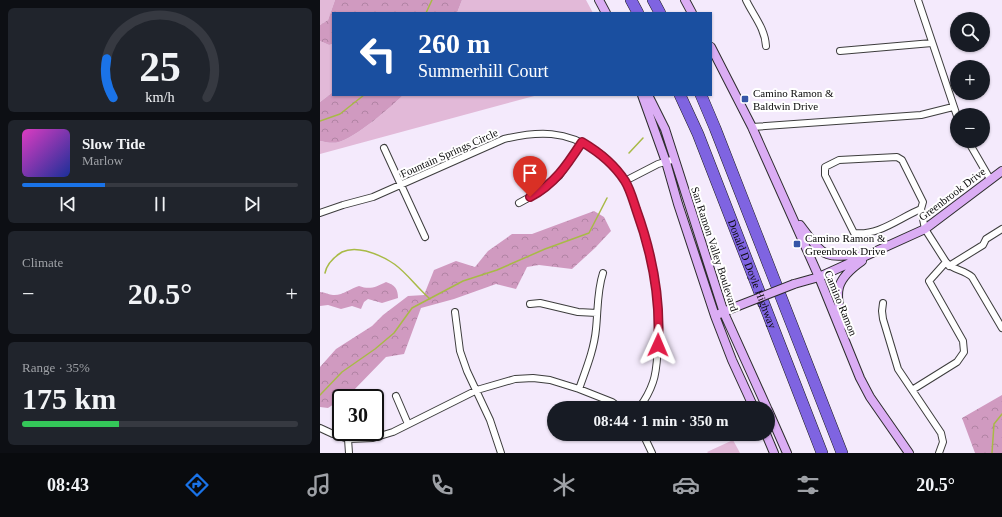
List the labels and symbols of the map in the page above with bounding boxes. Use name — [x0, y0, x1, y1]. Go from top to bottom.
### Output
place label: Camino Ramon & Baldwin Drive — [753, 87, 834, 112]
marker: Camino Ramon & Baldwin Drive — [740, 94, 750, 104]
street label: Fountain Springs Circle — [399, 126, 500, 180]
pin — [513, 156, 547, 197]
street label: Greenbrook Drive — [916, 165, 988, 223]
street label: San Ramon Valley Boulevard — [689, 185, 741, 313]
street label: Donald D Doyle Highway — [726, 218, 779, 330]
place label: Camino Ramon & Greenbrook Drive — [805, 232, 886, 257]
marker: Camino Ramon & Greenbrook Drive — [792, 239, 802, 249]
street label: Camino Ramon — [822, 269, 860, 338]
position arrow — [637, 324, 679, 366]
speed limit sign: 30 — [332, 389, 384, 441]

